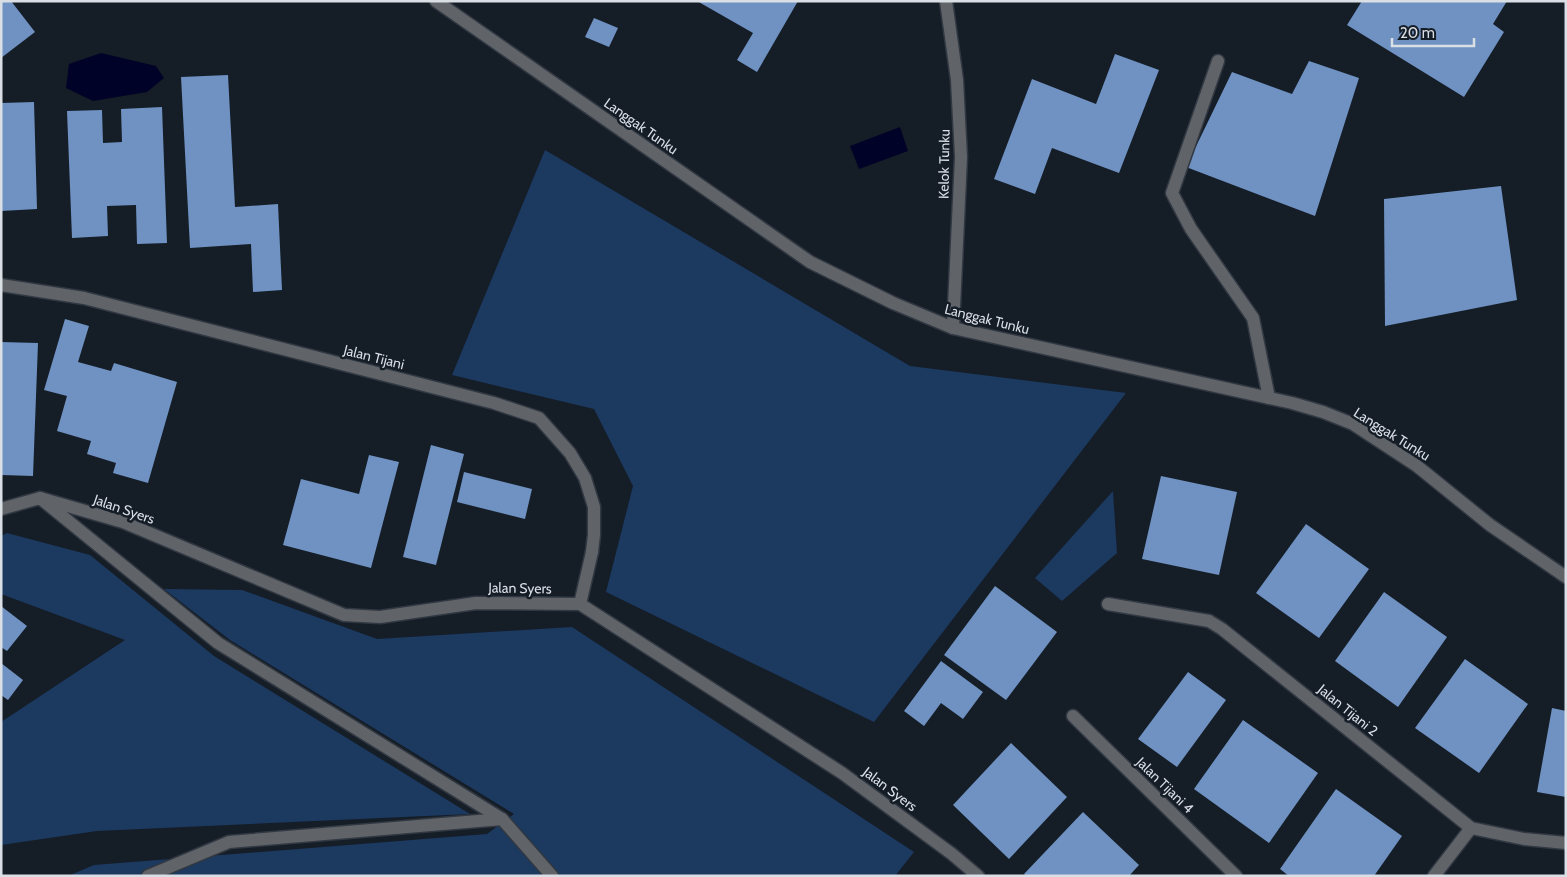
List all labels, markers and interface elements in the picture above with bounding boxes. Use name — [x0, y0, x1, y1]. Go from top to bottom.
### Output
scale bar — [1392, 15, 1474, 47]
text: 20 m — [1400, 24, 1435, 42]
street label: Langgak Tunku — [600, 94, 682, 158]
street label: Kelok Tunku — [934, 129, 954, 199]
street label: Langgak Tunku — [943, 300, 1031, 338]
street label: Jalan Tijani — [341, 341, 406, 373]
street label: Langgak Tunku — [1350, 403, 1434, 465]
street label: Jalan Syers — [90, 490, 157, 528]
street label: Jalan Syers — [487, 578, 552, 598]
street label: Jalan Tijani 2 — [1313, 680, 1382, 740]
street label: Jalan Tijani 4 — [1132, 752, 1198, 817]
street label: Jalan Syers — [858, 762, 921, 815]

